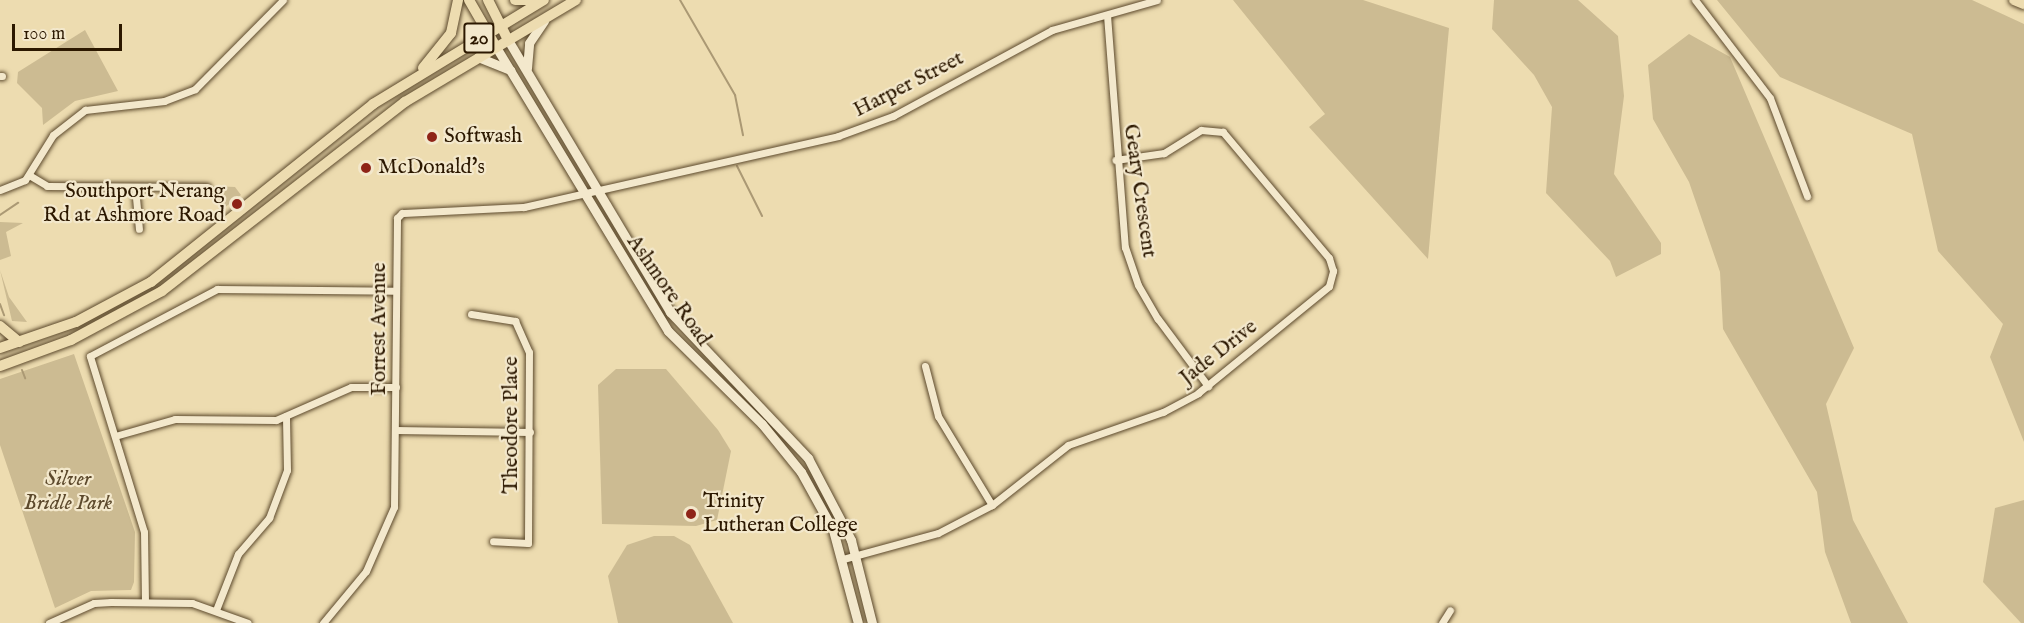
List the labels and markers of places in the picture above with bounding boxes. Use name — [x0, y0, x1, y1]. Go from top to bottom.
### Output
place label: Softwash — [444, 124, 522, 150]
marker: Softwash — [425, 130, 439, 144]
place label: McDonald's — [378, 155, 485, 181]
marker: McDonald's — [359, 161, 373, 175]
place label: Southport Nerang Rd at Ashmore Road — [43, 179, 225, 229]
marker: Southport Nerang Rd at Ashmore Road — [230, 197, 244, 211]
place label: Trinity Lutheran College — [703, 489, 858, 539]
marker: Trinity Lutheran College — [684, 507, 698, 521]

